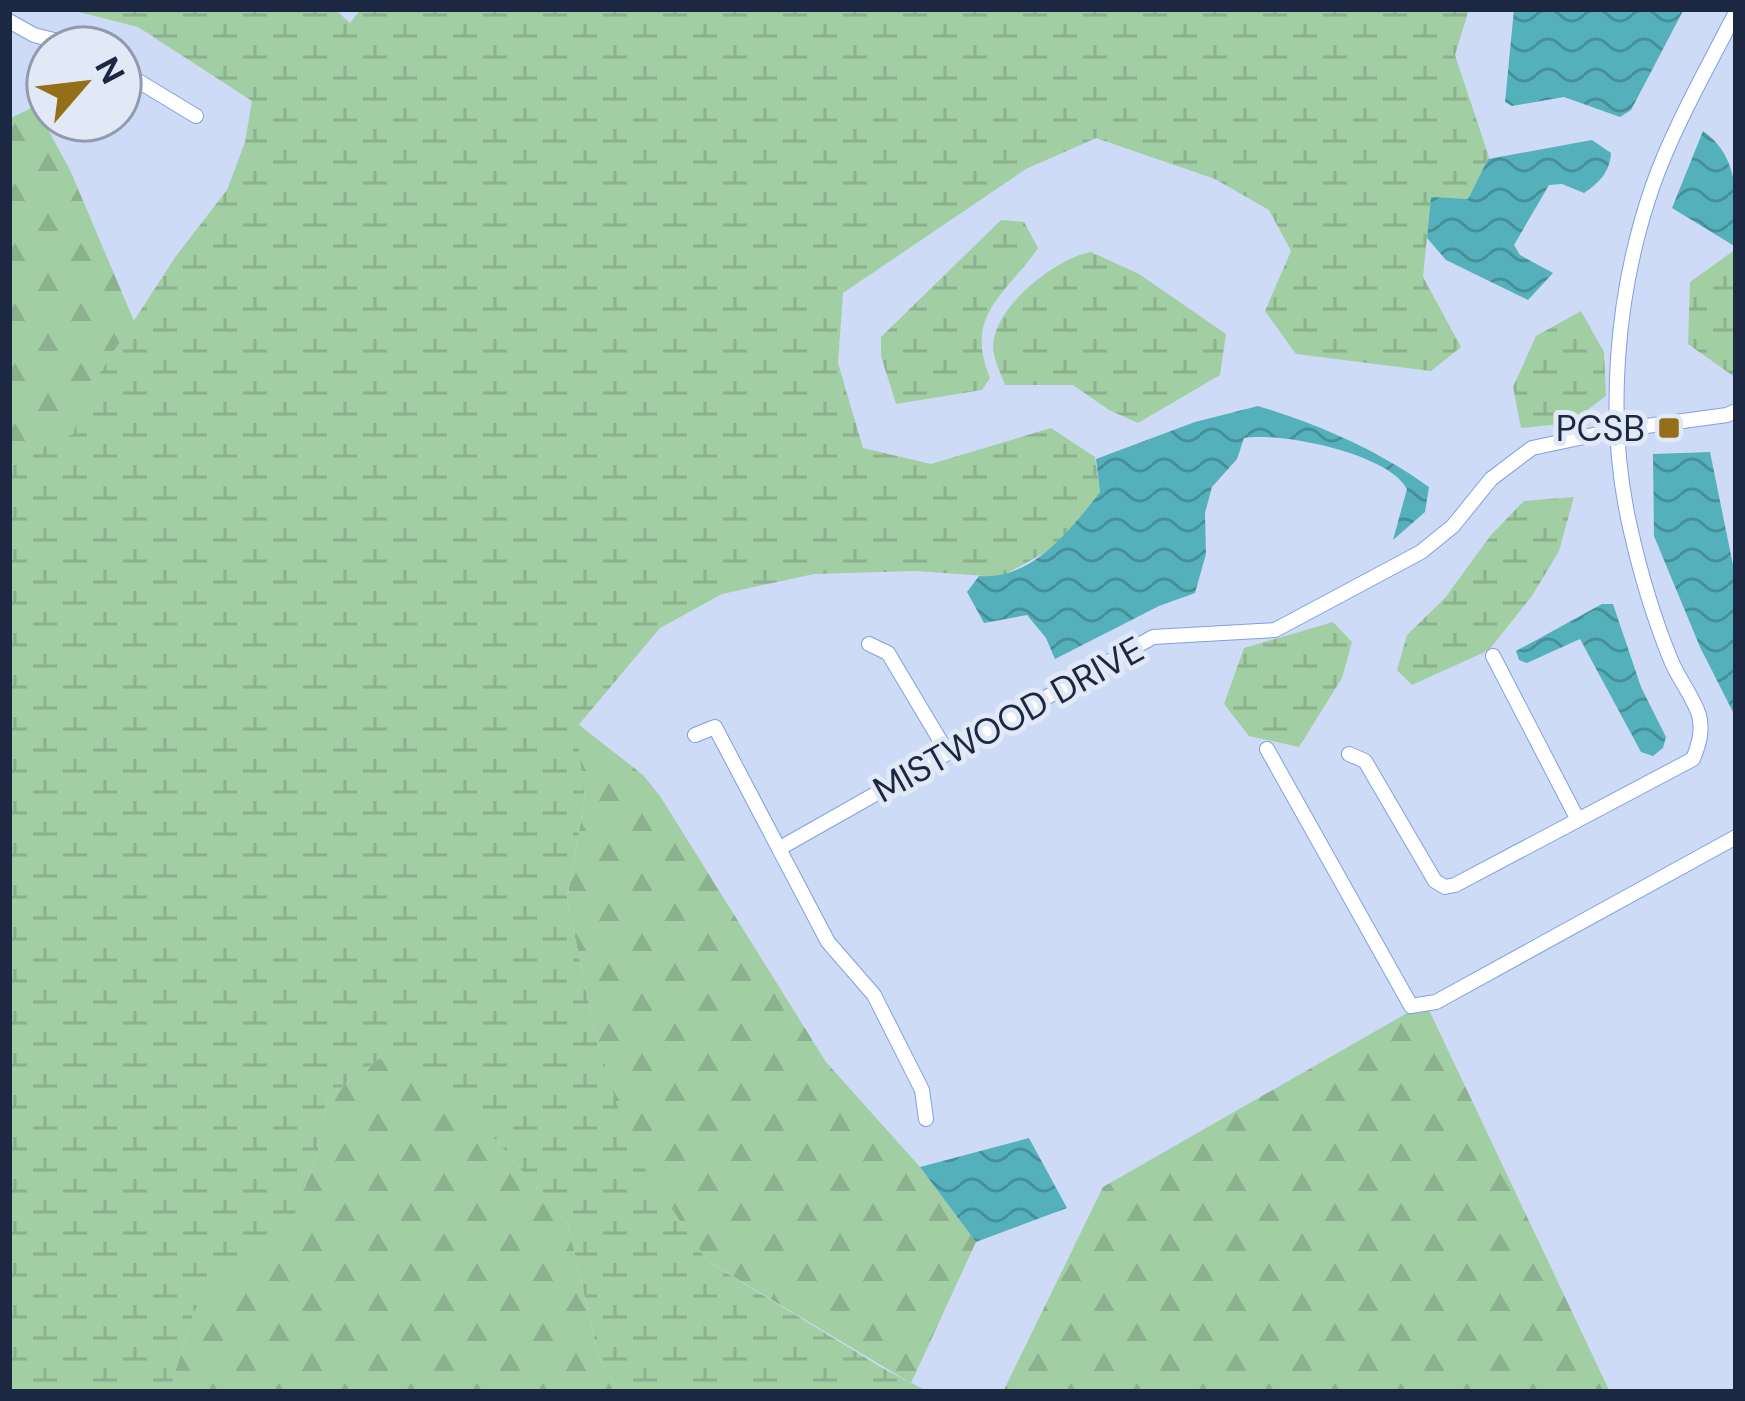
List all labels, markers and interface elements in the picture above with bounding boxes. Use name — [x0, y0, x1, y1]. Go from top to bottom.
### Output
north arrow — [24, 24, 144, 144]
text: N — [85, 49, 135, 91]
place label: PCSB — [1556, 405, 1645, 452]
marker: PCSB — [1656, 415, 1682, 441]
street label: MISTWOOD DRIVE — [865, 626, 1152, 813]

